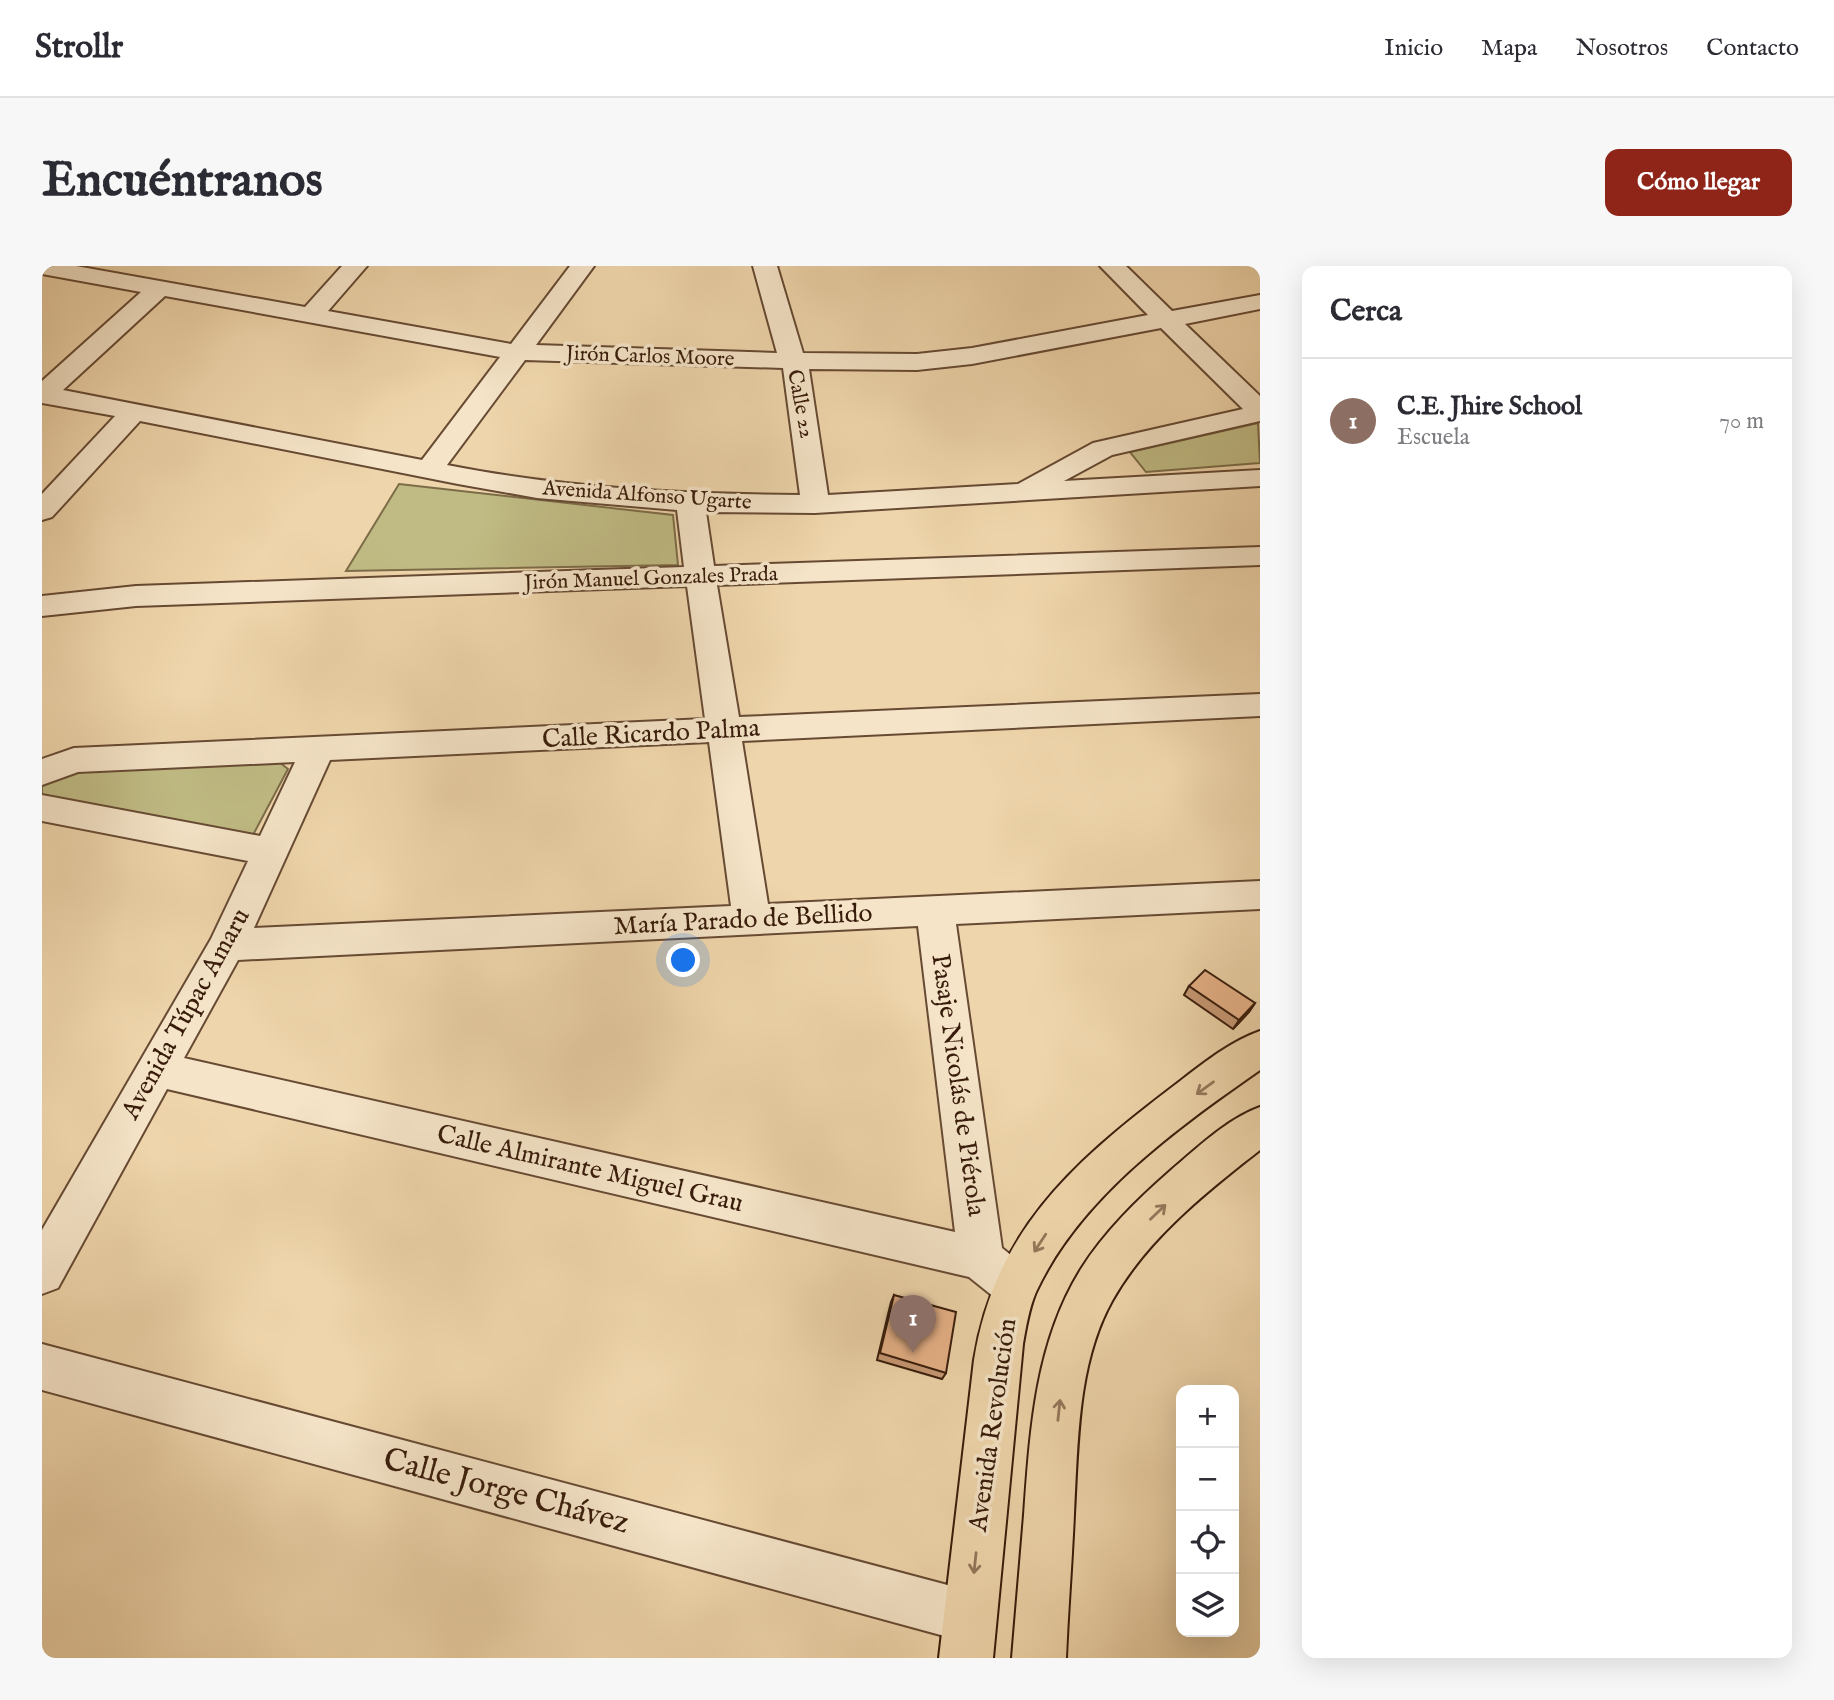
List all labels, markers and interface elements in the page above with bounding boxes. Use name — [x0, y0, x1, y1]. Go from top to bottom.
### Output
text: Strollr — [35, 27, 123, 69]
text: Inicio — [1384, 33, 1443, 64]
text: Mapa — [1481, 33, 1537, 64]
text: Nosotros — [1575, 33, 1668, 64]
text: Contacto — [1706, 33, 1799, 64]
button: Cómo llegar — [1605, 149, 1792, 216]
text: Encuéntranos — [42, 151, 323, 213]
text: Cerca — [1330, 293, 1402, 331]
street label: Jirón Carlos Moore — [563, 340, 735, 373]
street label: Calle 22 — [780, 367, 820, 441]
text: C.E. Jhire School — [1397, 390, 1582, 423]
text: 1 — [1349, 407, 1357, 436]
text: 70 m — [1719, 407, 1764, 436]
text: Escuela — [1397, 423, 1470, 452]
street label: Avenida Alfonso Ugarte — [541, 475, 753, 517]
street label: Jirón Manuel Gonzales Prada — [522, 561, 779, 597]
street label: Calle Ricardo Palma — [541, 712, 762, 756]
street label: María Parado de Bellido — [613, 897, 873, 943]
street label: Avenida Túpac Amaru — [114, 903, 258, 1126]
your location — [666, 943, 700, 977]
street label: Pasaje Nicolás de Piérola — [923, 952, 993, 1219]
one-way arrow — [1196, 1081, 1215, 1095]
street label: Calle Almirante Miguel Grau — [434, 1118, 746, 1220]
one-way arrow — [1150, 1204, 1167, 1221]
one-way arrow — [1032, 1233, 1047, 1252]
pin: 1 — [890, 1295, 936, 1353]
street label: Avenida Revolución — [962, 1316, 1024, 1535]
map controls — [1176, 1385, 1239, 1637]
button: + — [1176, 1385, 1239, 1448]
one-way arrow — [1052, 1399, 1065, 1422]
street label: Calle Jorge Chávez — [379, 1439, 633, 1545]
button: − — [1176, 1448, 1239, 1511]
button: locate — [1176, 1511, 1239, 1574]
one-way arrow — [968, 1551, 981, 1573]
button: layers — [1176, 1574, 1239, 1637]

